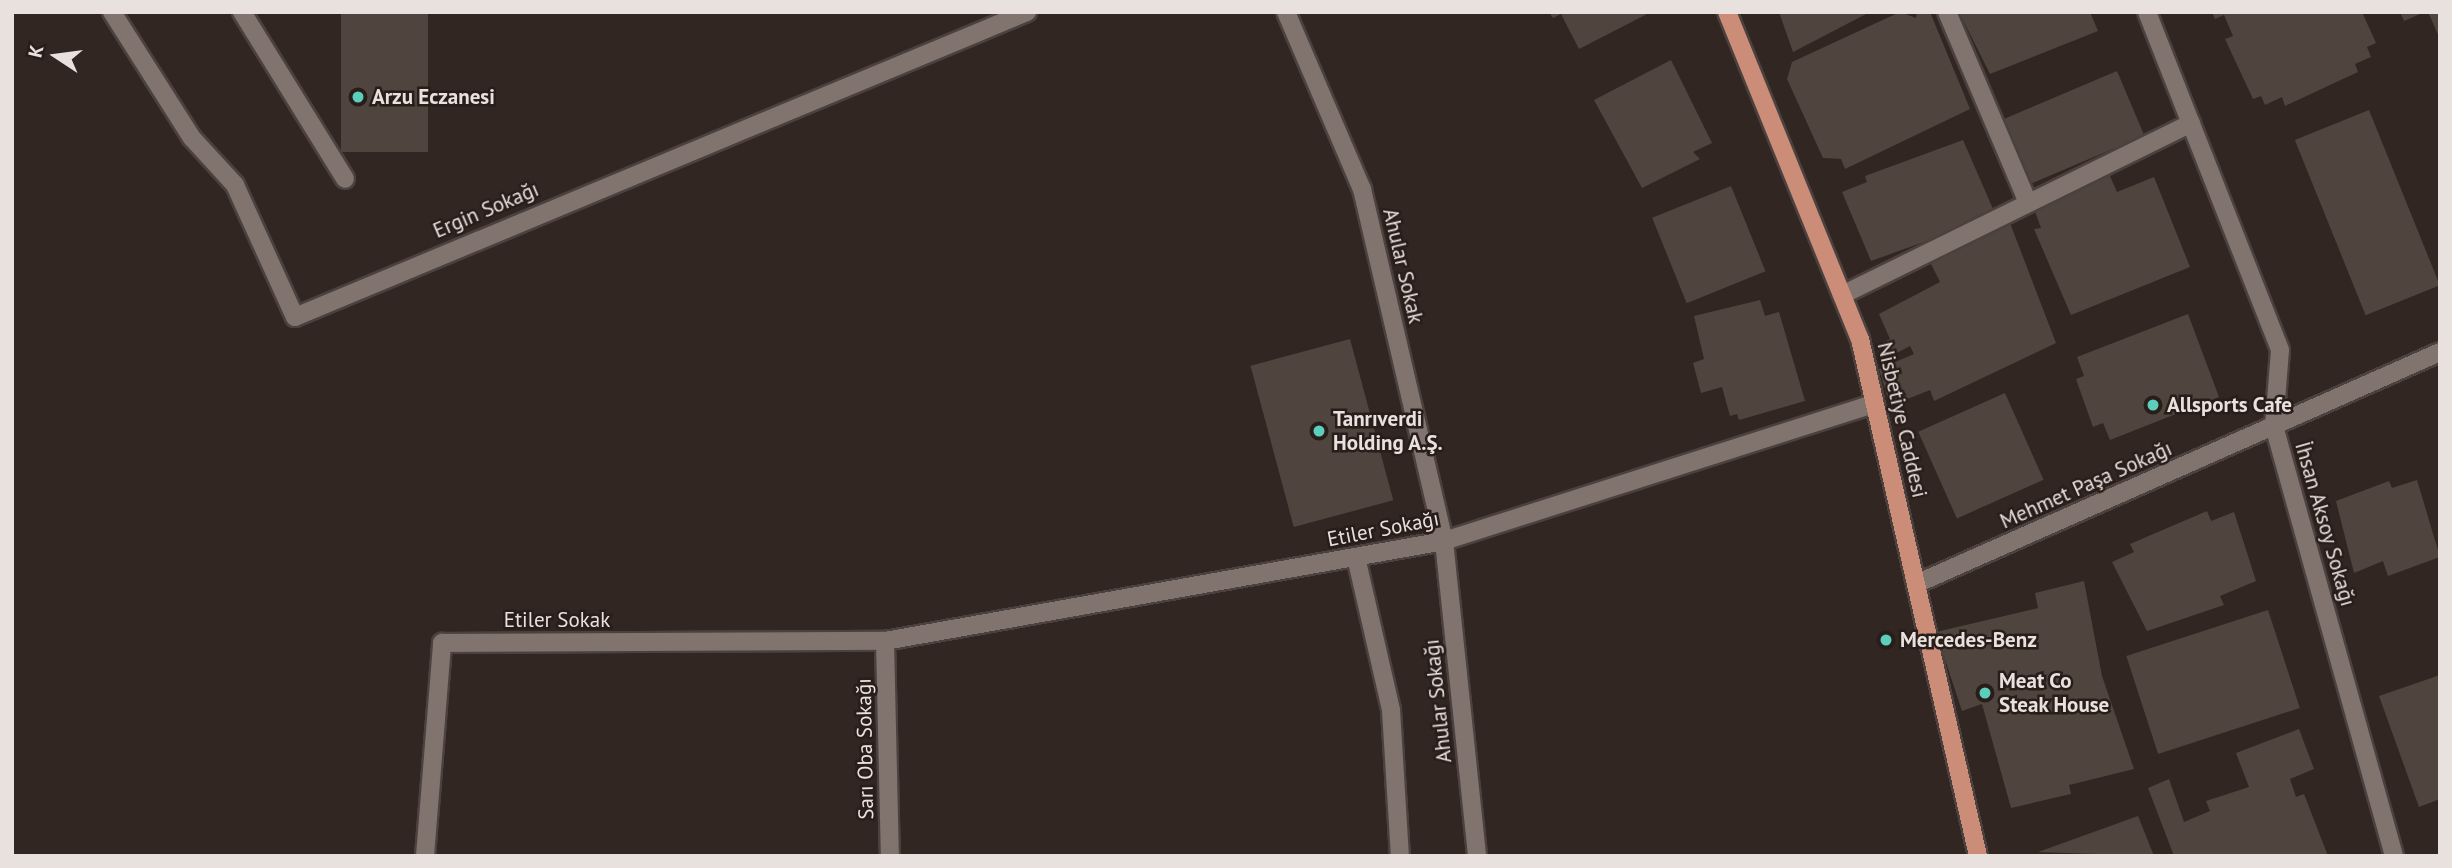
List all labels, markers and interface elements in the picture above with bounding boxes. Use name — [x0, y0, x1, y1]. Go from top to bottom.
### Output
north arrow — [21, 21, 91, 91]
text: K — [23, 43, 49, 60]
place label: Arzu Eczanesi — [372, 84, 495, 110]
marker: Arzu Eczanesi — [350, 89, 366, 105]
street label: Ergin Sokağı — [429, 176, 543, 244]
street label: Ahular Sokak — [1378, 206, 1428, 326]
street label: Nisbetiye Caddesi — [1872, 340, 1932, 500]
place label: Allsports Cafe — [2167, 392, 2292, 418]
marker: Allsports Cafe — [2145, 397, 2161, 413]
place label: Tanrıverdi Holding A.Ş. — [1333, 406, 1444, 456]
marker: Tanrıverdi Holding A.Ş. — [1311, 423, 1327, 439]
street label: Mehmet Paşa Sokağı — [1996, 436, 2176, 534]
street label: İhsan Aksoy Sokağı — [2289, 438, 2361, 610]
street label: Etiler Sokağı — [1325, 506, 1441, 552]
street label: Etiler Sokak — [504, 607, 610, 633]
place label: Mercedes-Benz — [1900, 627, 2037, 653]
marker: Mercedes-Benz — [1878, 632, 1894, 648]
street label: Ahular Sokağı — [1419, 638, 1457, 764]
place label: Meat Co Steak House — [1999, 668, 2110, 718]
street label: Sarı Oba Sokağı — [851, 678, 879, 820]
marker: Meat Co Steak House — [1977, 685, 1993, 701]

